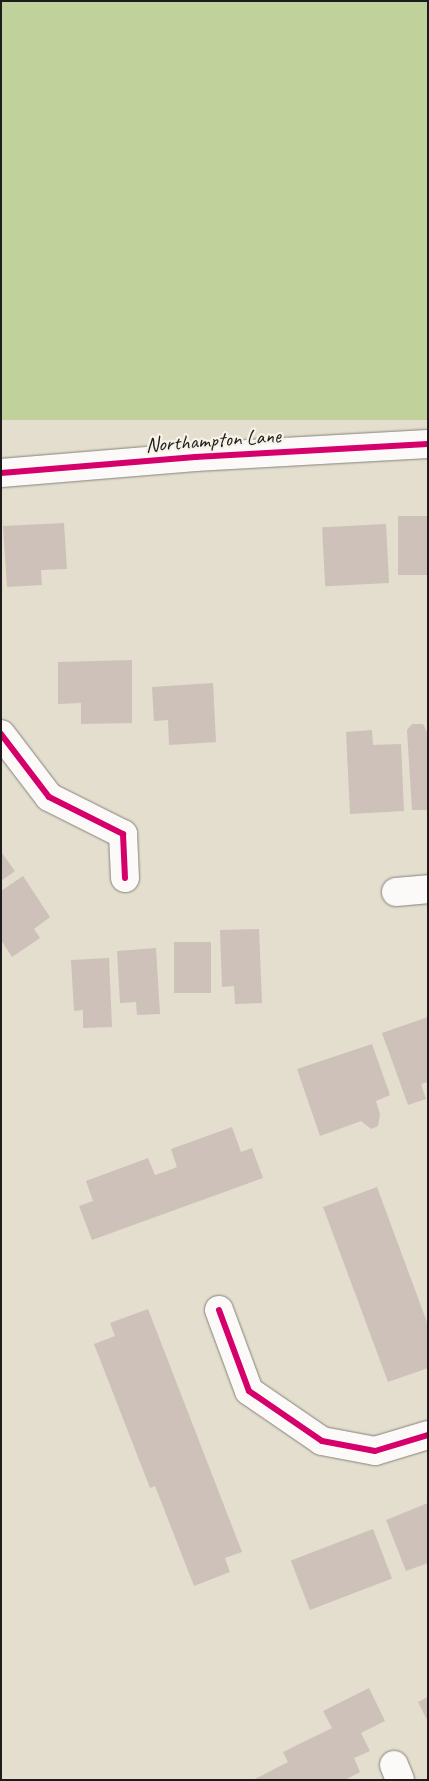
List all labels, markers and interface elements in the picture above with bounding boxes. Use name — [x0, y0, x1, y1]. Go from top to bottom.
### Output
street label: Northampton Lane — [145, 423, 281, 457]

